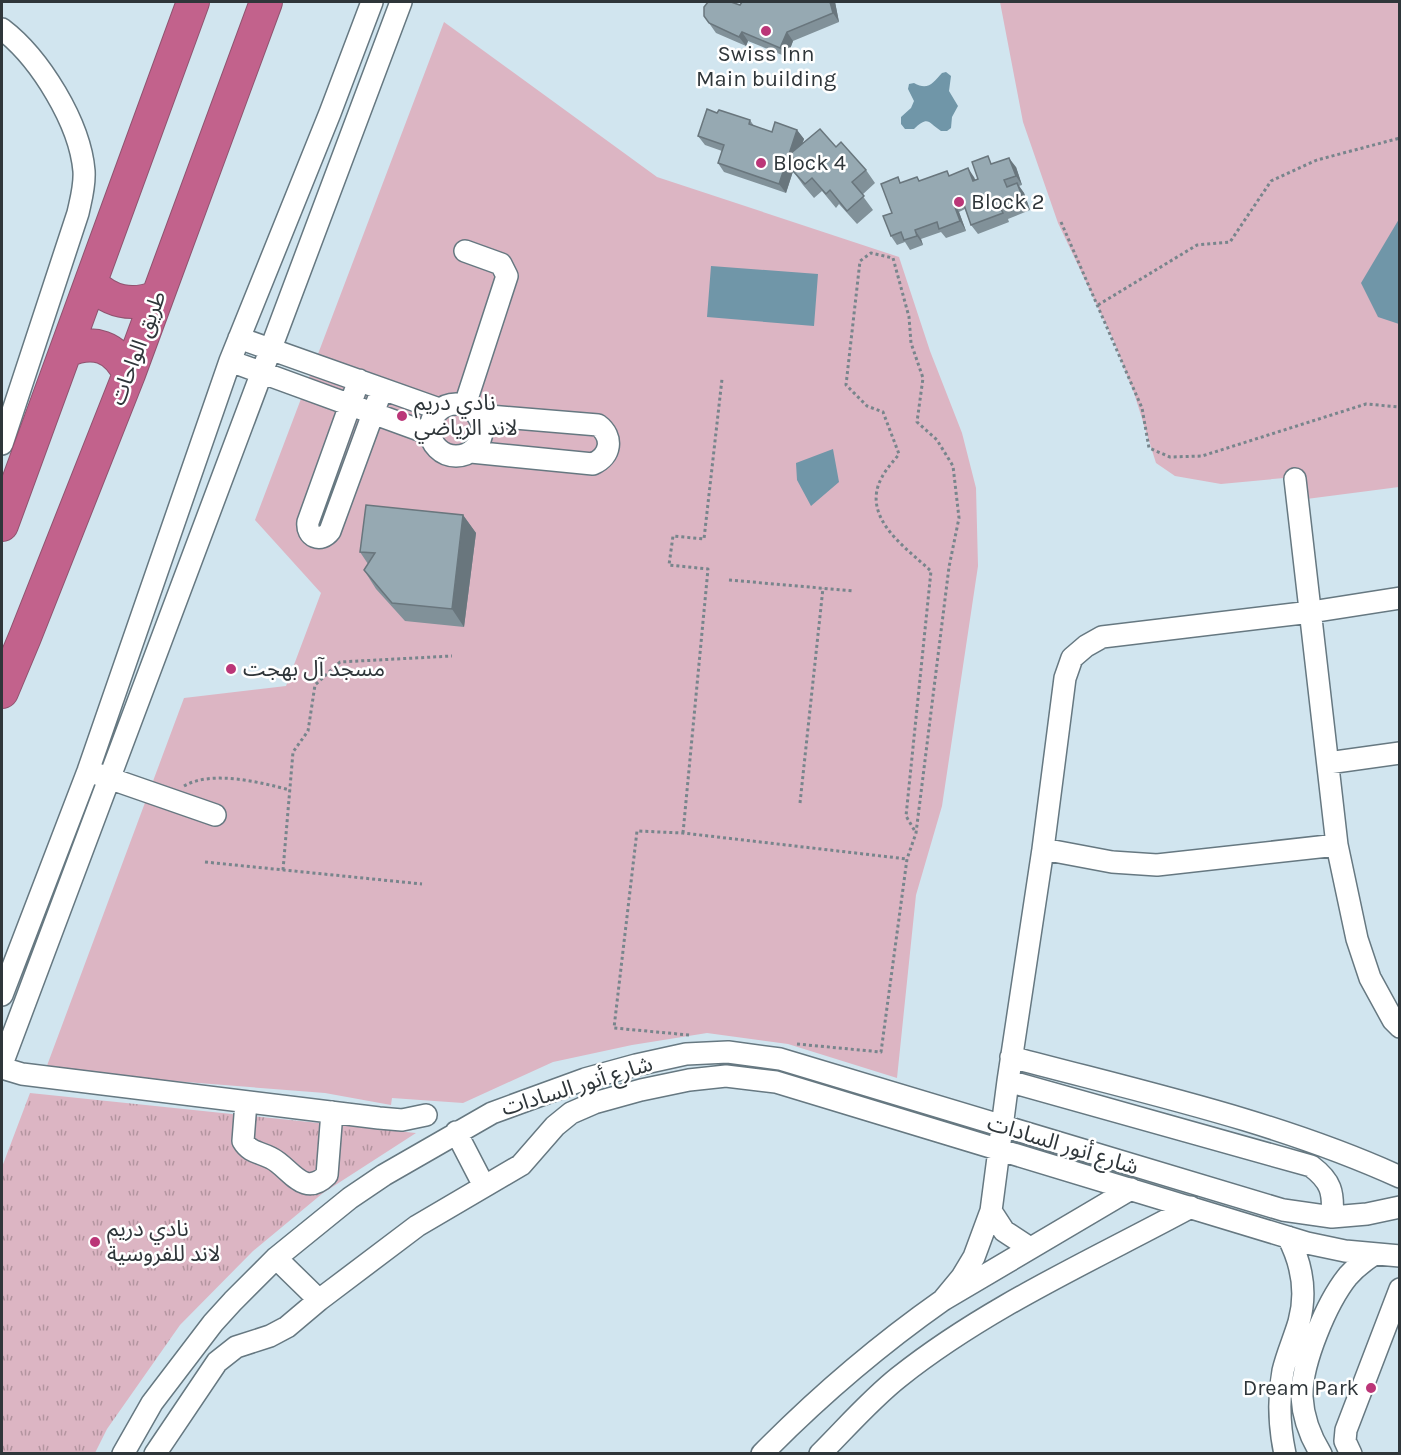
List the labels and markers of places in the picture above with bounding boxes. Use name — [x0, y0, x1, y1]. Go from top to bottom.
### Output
marker: Swiss Inn Main building — [759, 24, 773, 38]
place label: Swiss Inn Main building — [696, 41, 837, 92]
place label: Block 4 — [773, 150, 846, 176]
marker: Block 4 — [754, 156, 768, 170]
place label: Block 2 — [971, 189, 1045, 215]
marker: Block 2 — [952, 195, 966, 209]
place label: نادي دريم لاند الرياضي — [414, 390, 518, 444]
marker: نادي دريم لاند الرياضي — [395, 409, 409, 423]
place label: مسجد آل بهجت — [243, 656, 385, 682]
marker: مسجد آل بهجت — [224, 662, 238, 676]
place label: نادي دريم لاند للفروسية — [107, 1216, 221, 1267]
marker: نادي دريم لاند للفروسية — [88, 1235, 102, 1249]
place label: Dream Park — [1243, 1375, 1359, 1401]
marker: Dream Park — [1364, 1381, 1378, 1395]

